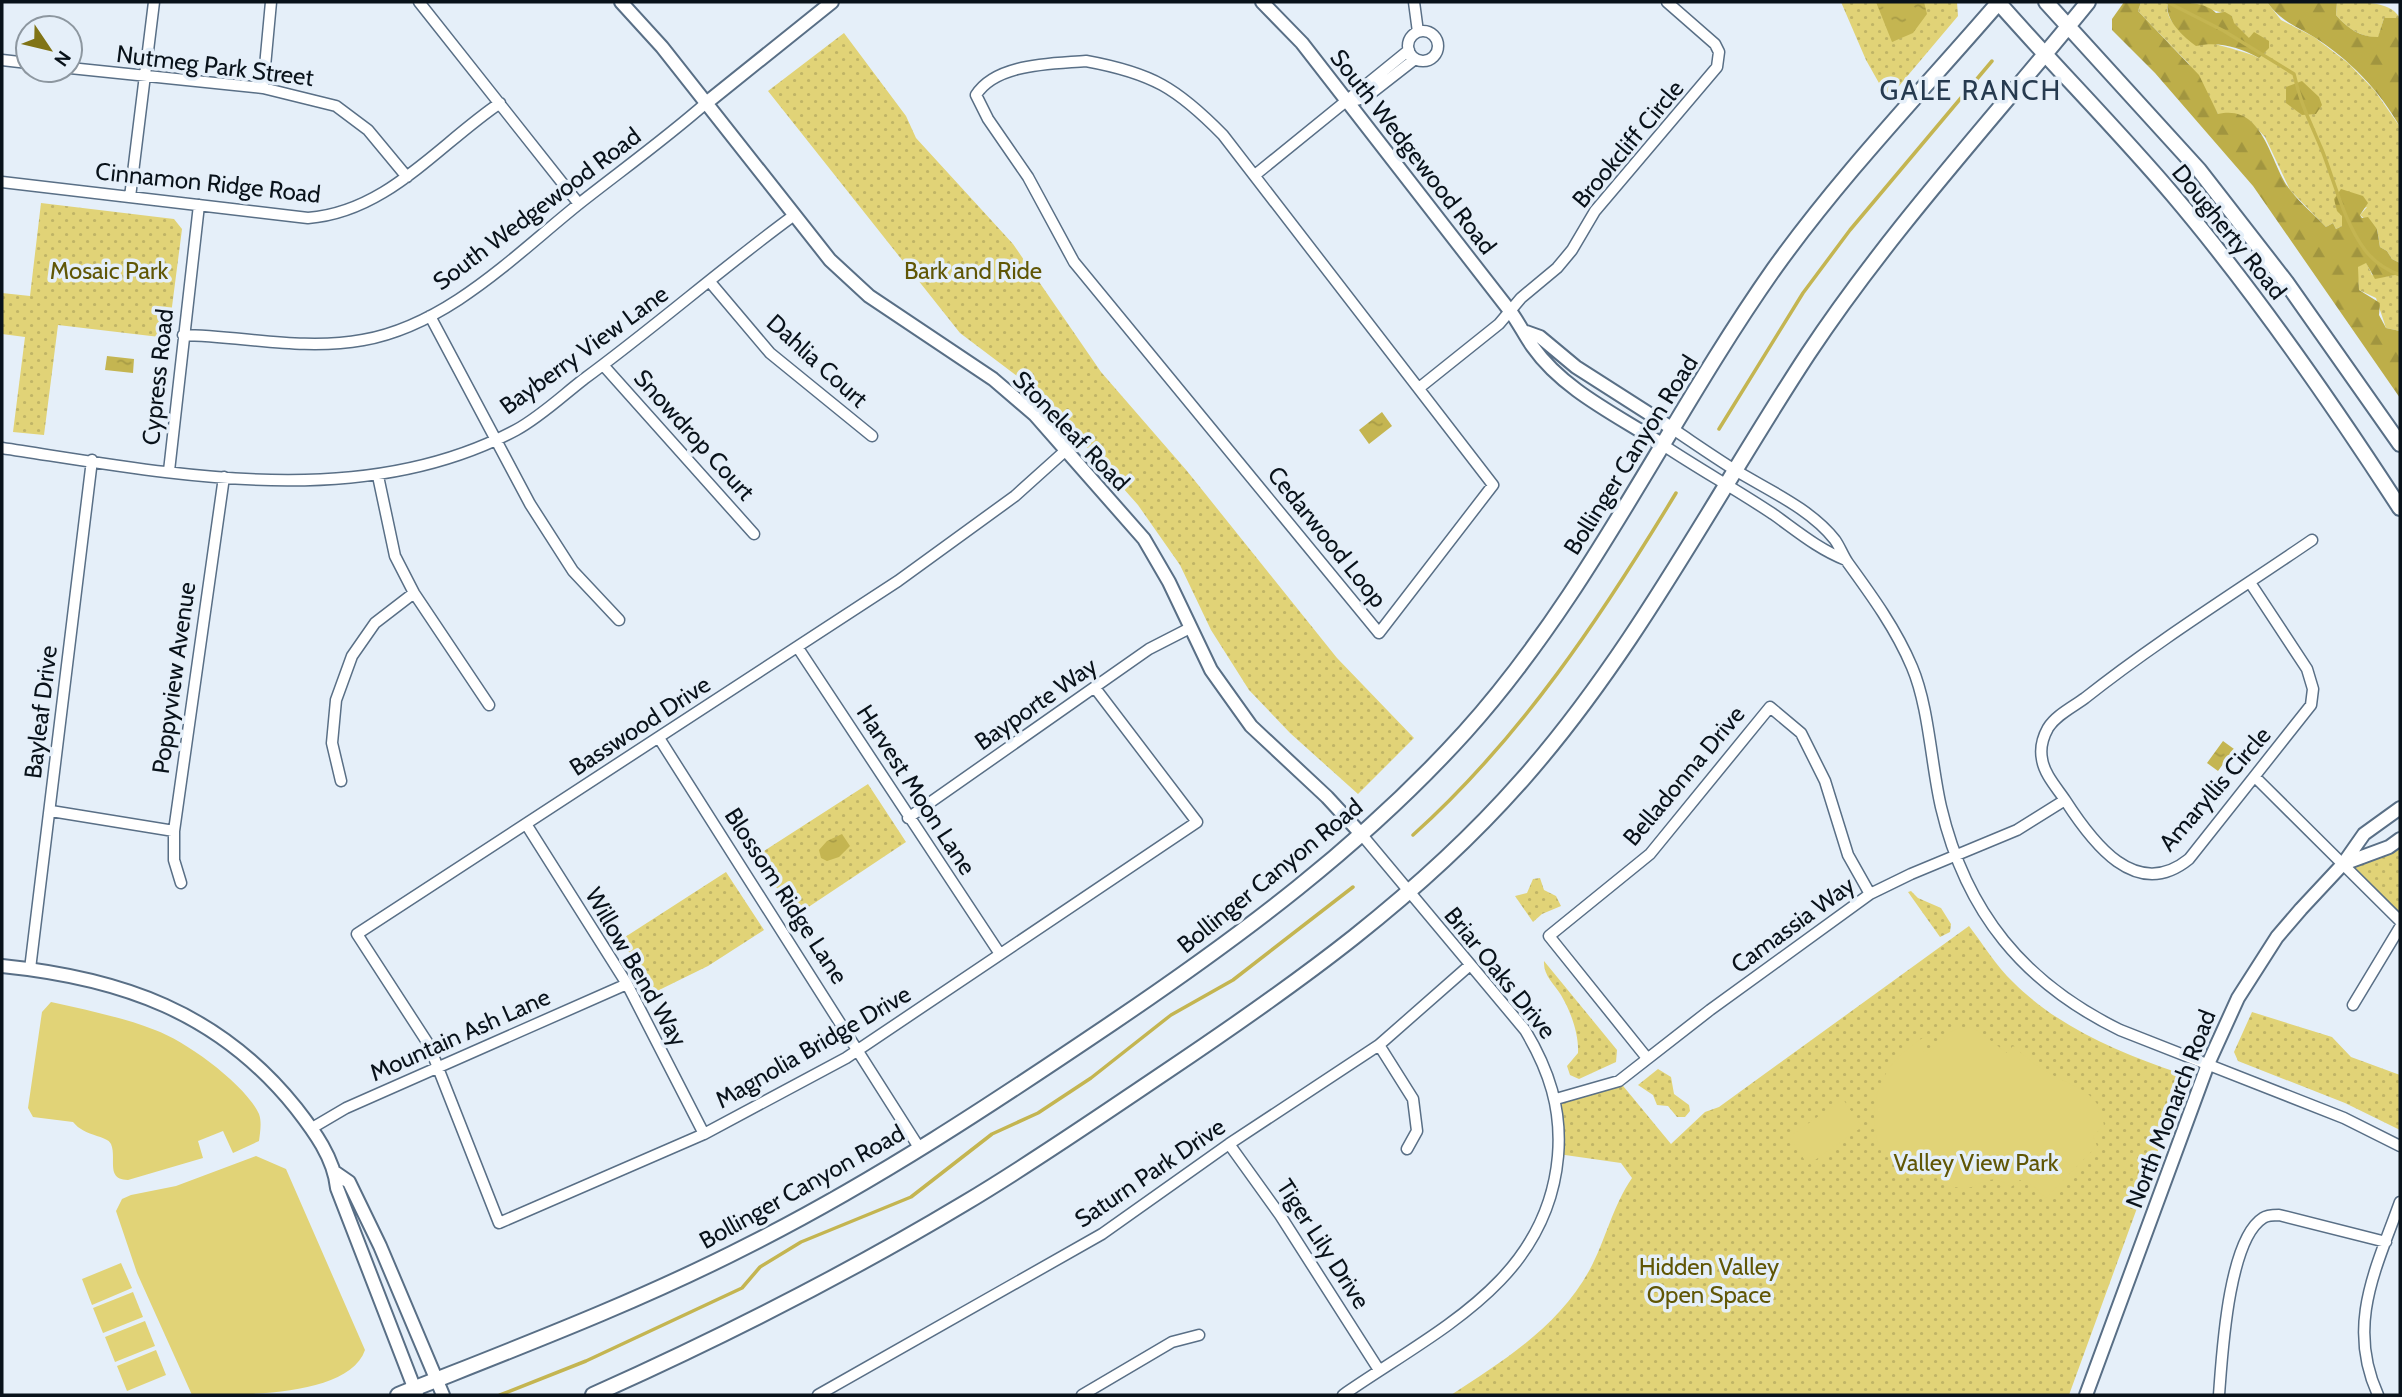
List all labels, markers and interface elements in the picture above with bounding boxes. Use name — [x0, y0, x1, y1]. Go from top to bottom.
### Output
north arrow — [14, 14, 84, 84]
street label: Nutmeg Park Street — [115, 39, 315, 92]
street label: South Wedgewood Road — [1324, 43, 1503, 260]
text: N — [49, 46, 76, 71]
district label: GALE RANCH — [1880, 73, 2062, 107]
street label: Brookcliff Circle — [1566, 74, 1689, 213]
street label: South Wedgewood Road — [427, 121, 646, 296]
street label: Cinnamon Ridge Road — [94, 156, 322, 209]
street label: Dougherty Road — [2166, 158, 2293, 305]
park label: Mosaic Park — [50, 256, 168, 285]
park label: Bark and Ride — [904, 256, 1042, 285]
street label: Bayberry View Lane — [494, 279, 673, 420]
street label: Cypress Road — [136, 307, 179, 447]
street label: Dahlia Court — [761, 308, 874, 413]
street label: Bollinger Canyon Road — [1557, 350, 1704, 560]
street label: Snowdrop Court — [628, 363, 761, 506]
street label: Stoneleaf Road — [1007, 365, 1136, 497]
street label: Cedarwood Loop — [1262, 460, 1393, 613]
street label: Poppyview Avenue — [146, 580, 201, 776]
street label: Bayleaf Drive — [18, 644, 63, 780]
street label: Bayporte Way — [969, 651, 1102, 756]
street label: Basswood Drive — [564, 669, 716, 782]
street label: Harvest Moon Lane — [851, 699, 982, 880]
street label: Belladonna Drive — [1617, 700, 1751, 851]
street label: Amaryllis Circle — [2153, 721, 2277, 857]
street label: Bollinger Canyon Road — [1171, 792, 1368, 959]
street label: Blossom Ridge Lane — [719, 802, 854, 989]
street label: Camassia Way — [1725, 870, 1860, 979]
street label: Willow Bend Way — [579, 882, 694, 1051]
street label: Briar Oaks Drive — [1438, 901, 1562, 1044]
street label: Magnolia Bridge Drive — [710, 979, 916, 1114]
street label: Mountain Ash Lane — [365, 982, 554, 1087]
street label: North Monarch Road — [2119, 1006, 2222, 1212]
street label: Saturn Park Drive — [1069, 1112, 1230, 1233]
street label: Bollinger Canyon Road — [694, 1118, 909, 1255]
park label: Valley View Park — [1893, 1148, 2059, 1177]
street label: Tiger Lily Drive — [1271, 1173, 1376, 1314]
park label: Hidden Valley Open Space — [1639, 1252, 1779, 1309]

